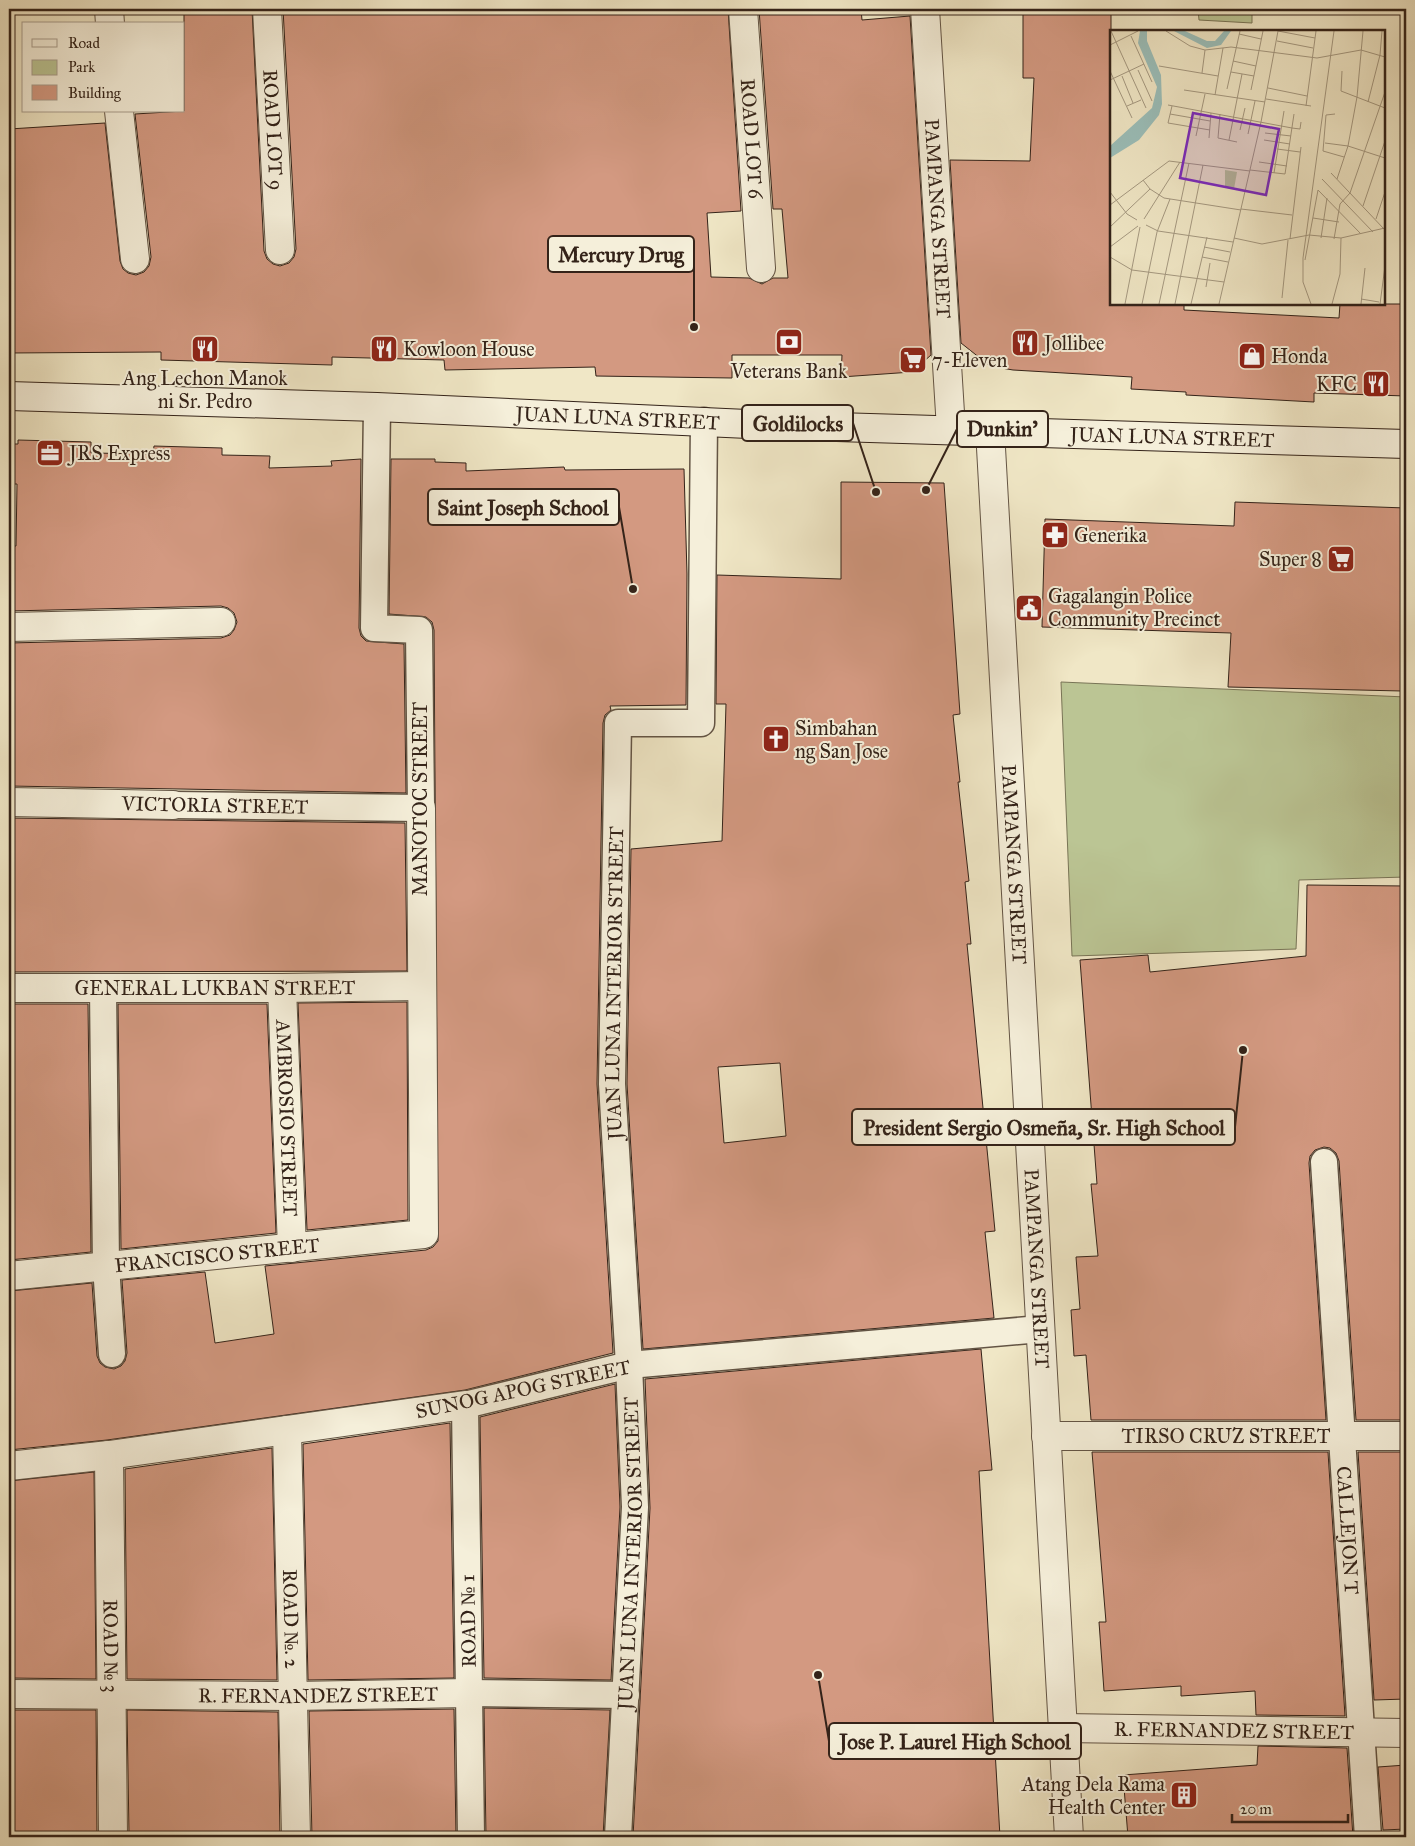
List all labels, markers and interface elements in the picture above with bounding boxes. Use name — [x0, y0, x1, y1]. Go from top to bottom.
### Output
legend — [22, 22, 185, 112]
inset map — [1110, 30, 1385, 305]
text: Road — [68, 34, 100, 52]
text: Park — [68, 58, 95, 76]
street label: ROAD LOT 9 — [258, 69, 289, 191]
street label: ROAD LOT 6 — [736, 78, 768, 200]
text: Building — [68, 84, 122, 102]
street label: PAMPANGA STREET — [920, 118, 956, 320]
callout: Mercury Drug — [548, 236, 694, 272]
text: Mercury Drug — [558, 242, 685, 268]
bank icon: Veterans Bank — [774, 327, 804, 357]
restaurant icon: Jollibee — [1010, 328, 1040, 358]
place label: Jollibee — [1042, 331, 1104, 356]
restaurant icon: Ang Lechon Manok ni Sr. Pedro — [190, 334, 220, 364]
restaurant icon: Kowloon House — [369, 334, 399, 364]
place label: Kowloon House — [403, 337, 535, 361]
shop icon: Honda — [1237, 341, 1267, 371]
place label: Honda — [1271, 344, 1328, 368]
supermarket icon: 7-Eleven — [898, 345, 928, 375]
place label: 7-Eleven — [932, 348, 1007, 372]
place label: Veterans Bank — [730, 359, 848, 383]
place label: Ang Lechon Manok ni Sr. Pedro — [121, 366, 288, 413]
restaurant icon: KFC — [1361, 369, 1391, 399]
place label: KFC — [1316, 372, 1357, 396]
street label: JUAN LUNA STREET — [513, 401, 721, 435]
callout: Goldilocks — [742, 405, 853, 441]
text: Goldilocks — [753, 411, 844, 437]
callout: Dunkin' — [957, 411, 1048, 447]
text: Dunkin' — [966, 416, 1038, 442]
street label: JUAN LUNA STREET — [1068, 422, 1275, 452]
office icon: JRS Express — [35, 438, 65, 468]
place label: JRS Express — [67, 441, 170, 466]
callout: Saint Joseph School — [428, 489, 619, 525]
text: Saint Joseph School — [437, 495, 610, 522]
pharmacy icon: Generika — [1040, 520, 1070, 550]
place label: Generika — [1074, 523, 1147, 547]
supermarket icon: Super 8 — [1326, 544, 1356, 574]
place label: Super 8 — [1259, 547, 1322, 571]
place label: Gagalangin Police Community Precinct — [1048, 584, 1220, 631]
public building icon: Gagalangin Police Community Precinct — [1014, 593, 1044, 623]
street label: MANOTOC STREET — [408, 701, 432, 896]
place label: Simbahan ng San Jose — [795, 716, 888, 764]
church icon: Simbahan ng San Jose — [761, 724, 791, 754]
street label: PAMPANGA STREET — [997, 764, 1032, 965]
street label: VICTORIA STREET — [120, 791, 309, 819]
street label: JUAN LUNA INTERIOR STREET — [600, 826, 628, 1143]
street label: GENERAL LUKBAN STREET — [75, 975, 356, 1000]
street label: AMBROSIO STREET — [271, 1018, 303, 1217]
callout: President Sergio Osmeña, Sr. High School — [852, 1109, 1235, 1145]
text: President Sergio Osmeña, Sr. High School — [863, 1115, 1226, 1141]
street label: PAMPANGA STREET — [1019, 1168, 1055, 1370]
street label: FRANCISCO STREET — [113, 1233, 321, 1277]
street label: SUNOG APOG STREET — [413, 1354, 633, 1424]
street label: JUAN LUNA INTERIOR STREET — [612, 1396, 647, 1713]
street label: TIRSO CRUZ STREET — [1122, 1424, 1331, 1448]
street label: CALLEJON T — [1332, 1465, 1364, 1595]
street label: ROAD №. 2 — [278, 1569, 304, 1669]
street label: ROAD № 1 — [455, 1574, 481, 1668]
street label: ROAD № 3 — [99, 1599, 123, 1693]
street label: R. FERNANDEZ STREET — [198, 1682, 439, 1708]
street label: R. FERNANDEZ STREET — [1114, 1717, 1354, 1744]
callout: Jose P. Laurel High School — [829, 1723, 1081, 1759]
text: Jose P. Laurel High School — [836, 1729, 1072, 1756]
place label: Atang Dela Rama Health Center — [1021, 1772, 1166, 1819]
building icon: Atang Dela Rama Health Center — [1169, 1780, 1199, 1810]
scale bar — [1232, 1791, 1349, 1823]
text: 20 m — [1240, 1800, 1272, 1818]

